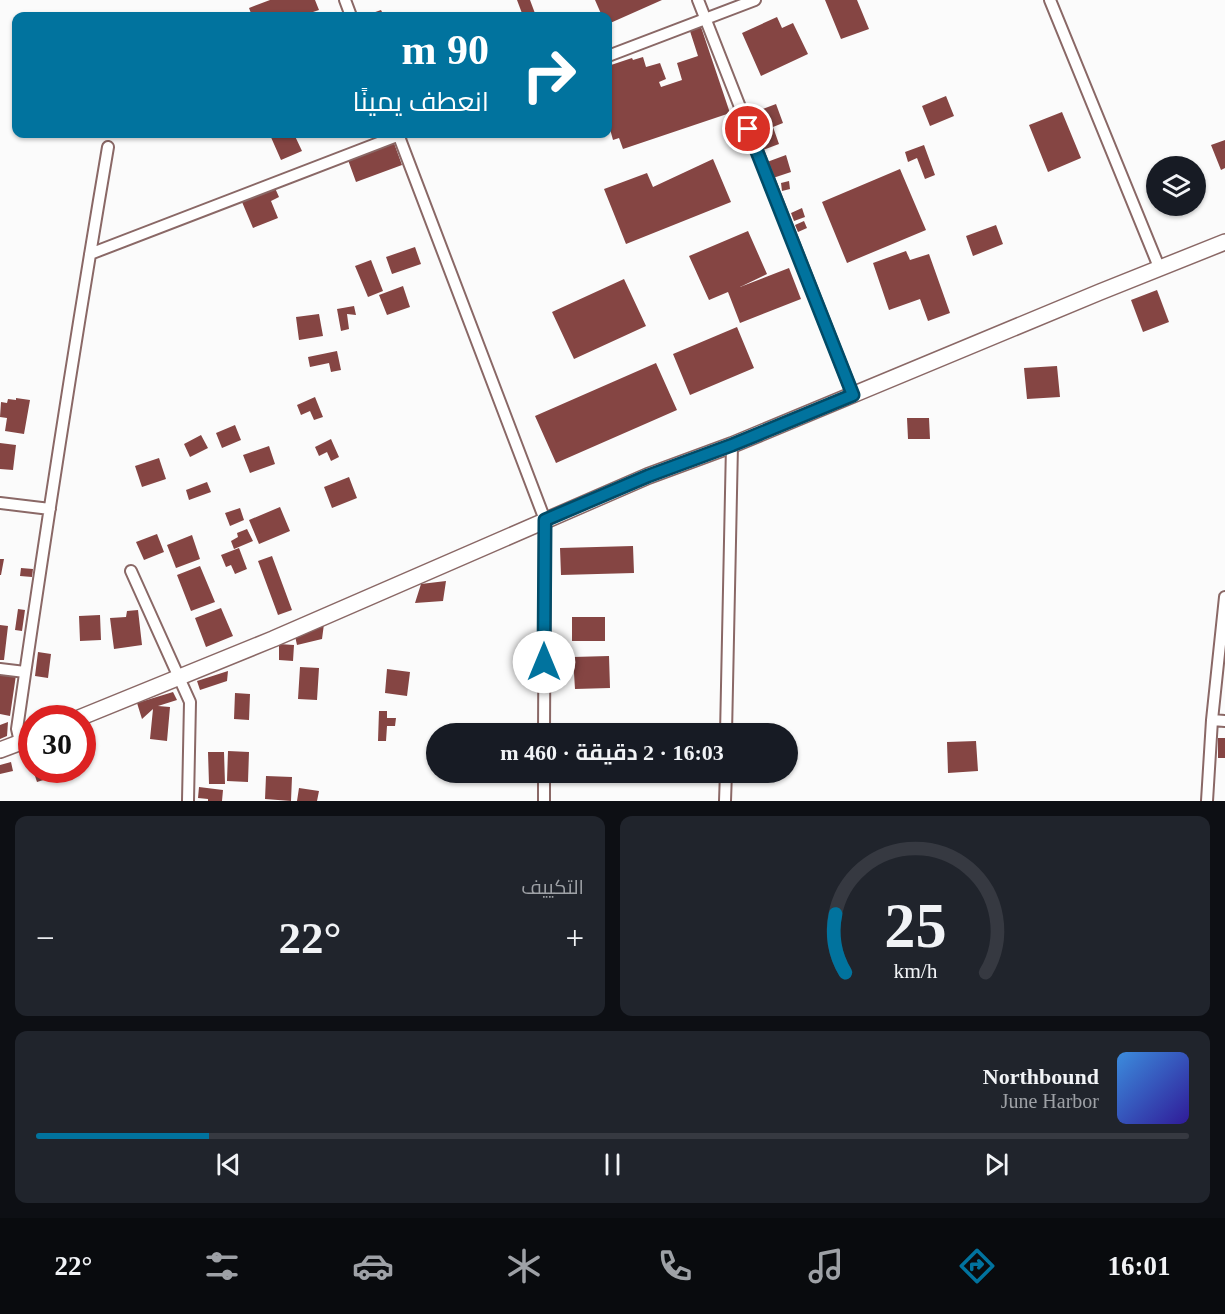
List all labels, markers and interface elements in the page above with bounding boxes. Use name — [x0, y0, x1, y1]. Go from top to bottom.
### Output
text: 90 m — [402, 27, 489, 73]
icon: right — [510, 36, 588, 114]
text: انعطف يمينًا — [353, 87, 489, 117]
pin — [722, 103, 773, 154]
icon: arrive — [731, 112, 764, 145]
map controls — [1146, 156, 1206, 216]
button: layers — [1146, 156, 1206, 216]
position arrow — [512, 630, 576, 694]
speed limit sign: 30 — [18, 705, 96, 783]
text: 16:03 · 2 دقيقة · 460 m — [500, 740, 724, 765]
text: التكييف — [521, 876, 584, 898]
text: 25 — [884, 891, 946, 960]
text: 22° — [279, 913, 342, 963]
text: − — [36, 920, 55, 956]
text: + — [565, 920, 584, 956]
text: km/h — [893, 959, 937, 983]
text: Northbound — [983, 1064, 1099, 1089]
text: June Harbor — [1001, 1090, 1099, 1112]
icon: previous — [212, 1148, 245, 1181]
icon: pause — [596, 1148, 629, 1181]
icon: next — [980, 1148, 1013, 1181]
icon: filters — [201, 1245, 243, 1287]
icon: car — [352, 1245, 394, 1287]
icon: climate — [503, 1245, 545, 1287]
icon: phone — [654, 1245, 696, 1287]
icon: music — [805, 1245, 847, 1287]
icon: directions — [956, 1245, 998, 1287]
text: 22° — [55, 1251, 92, 1281]
text: 16:01 — [1108, 1251, 1171, 1281]

